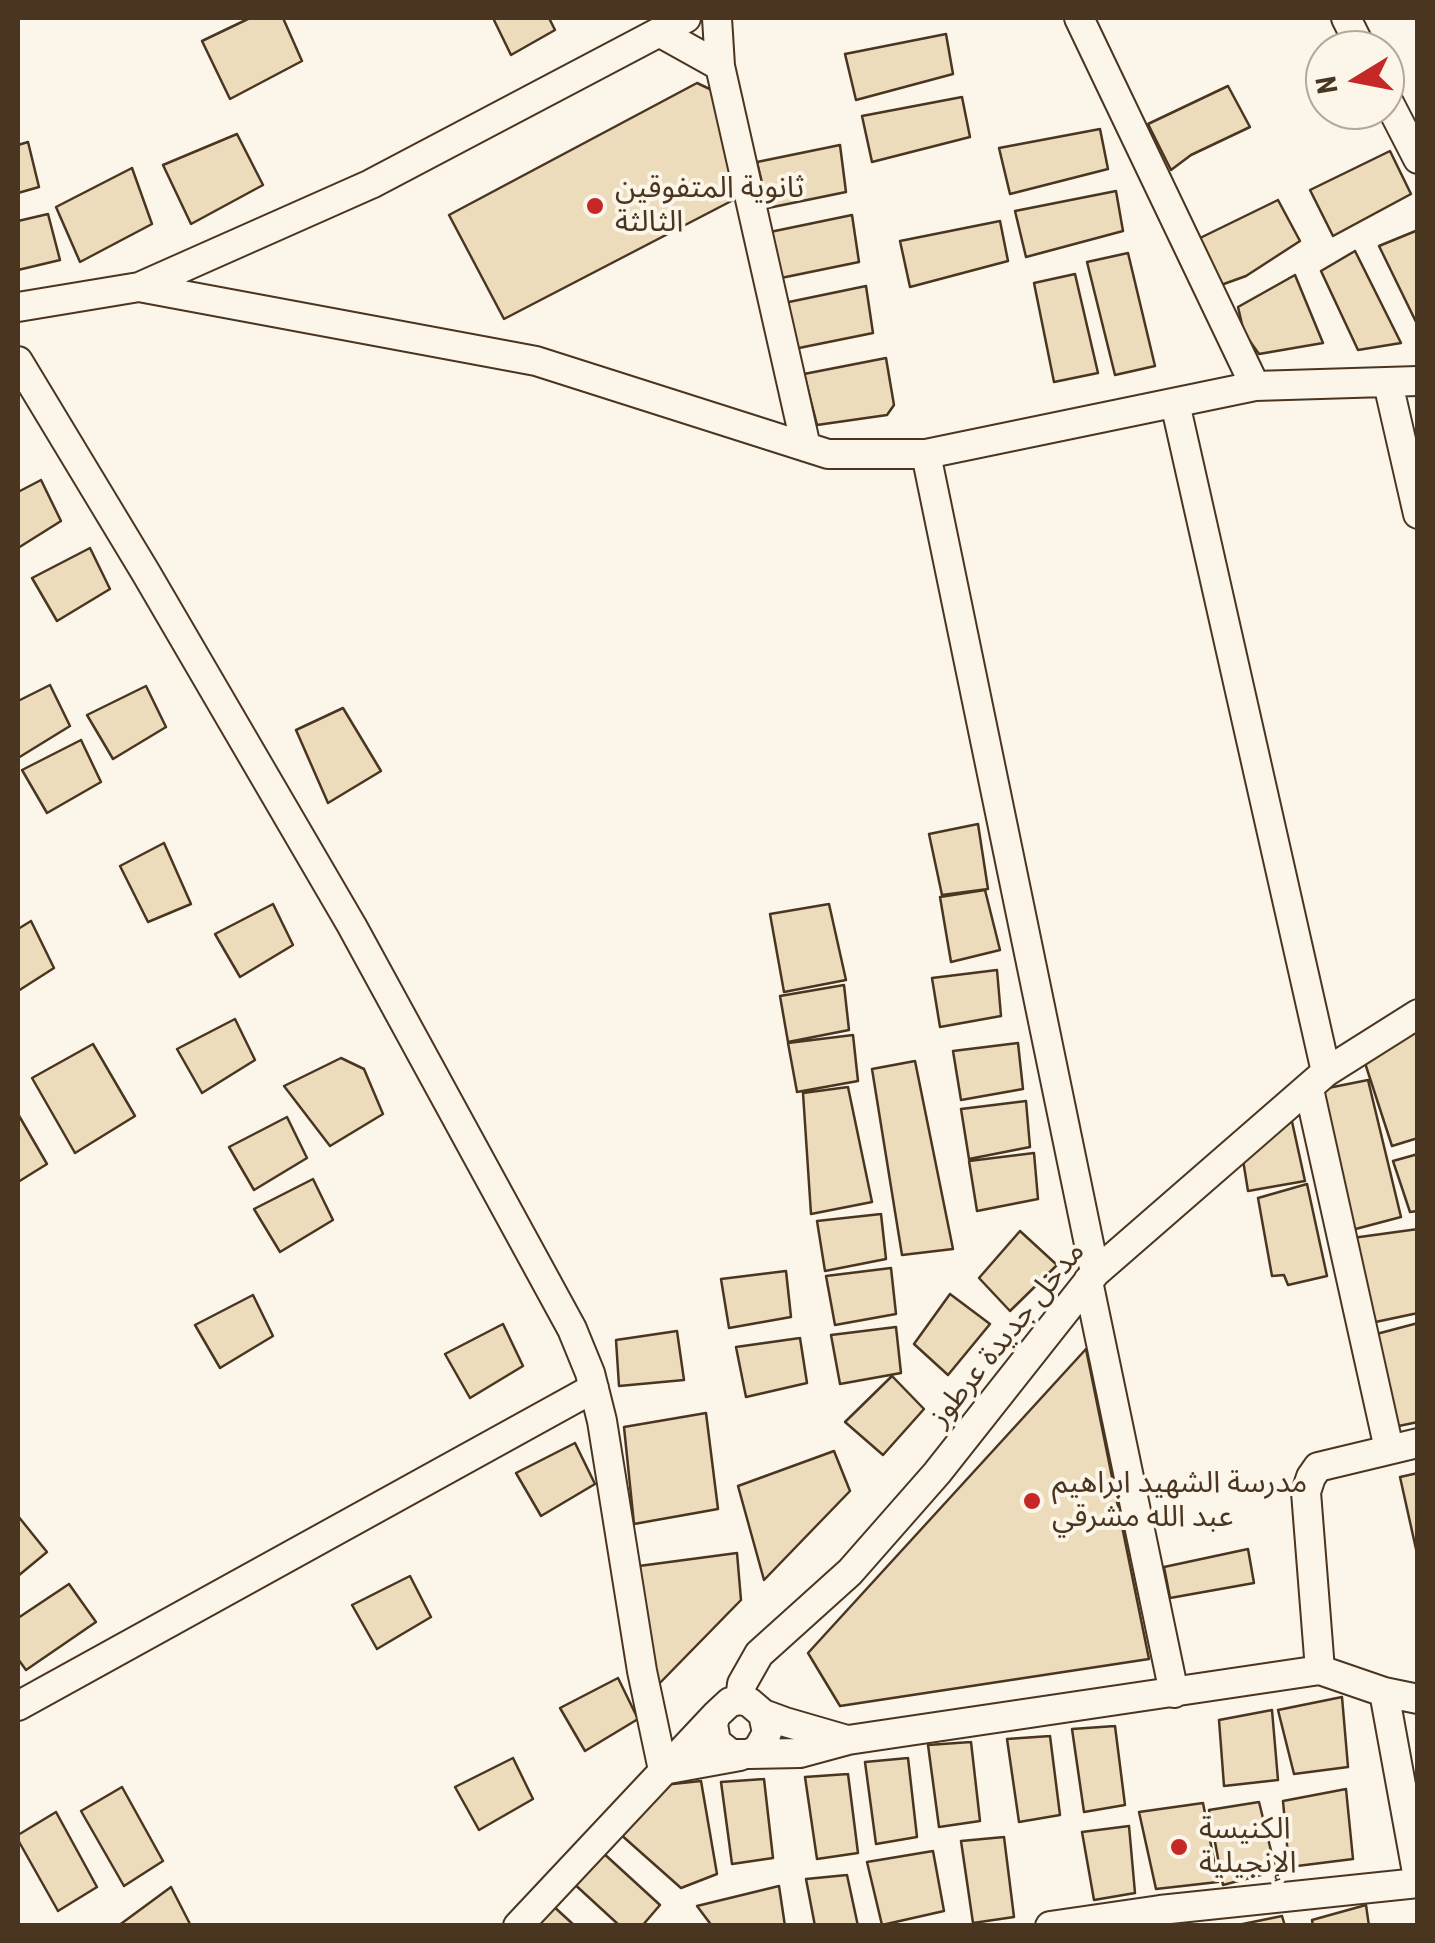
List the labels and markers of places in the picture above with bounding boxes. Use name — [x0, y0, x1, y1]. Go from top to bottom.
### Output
place label: ثانوية المتفوقين الثالثة — [615, 171, 804, 242]
marker: ثانوية المتفوقين الثالثة — [584, 195, 606, 217]
place label: مدرسة الشهيد ابراهيم عبد الله مشرقي — [1052, 1466, 1307, 1536]
marker: مدرسة الشهيد ابراهيم عبد الله مشرقي — [1021, 1490, 1043, 1512]
place label: الكنيسة الإنجيلية — [1199, 1812, 1297, 1882]
marker: الكنيسة الإنجيلية — [1168, 1836, 1190, 1858]

